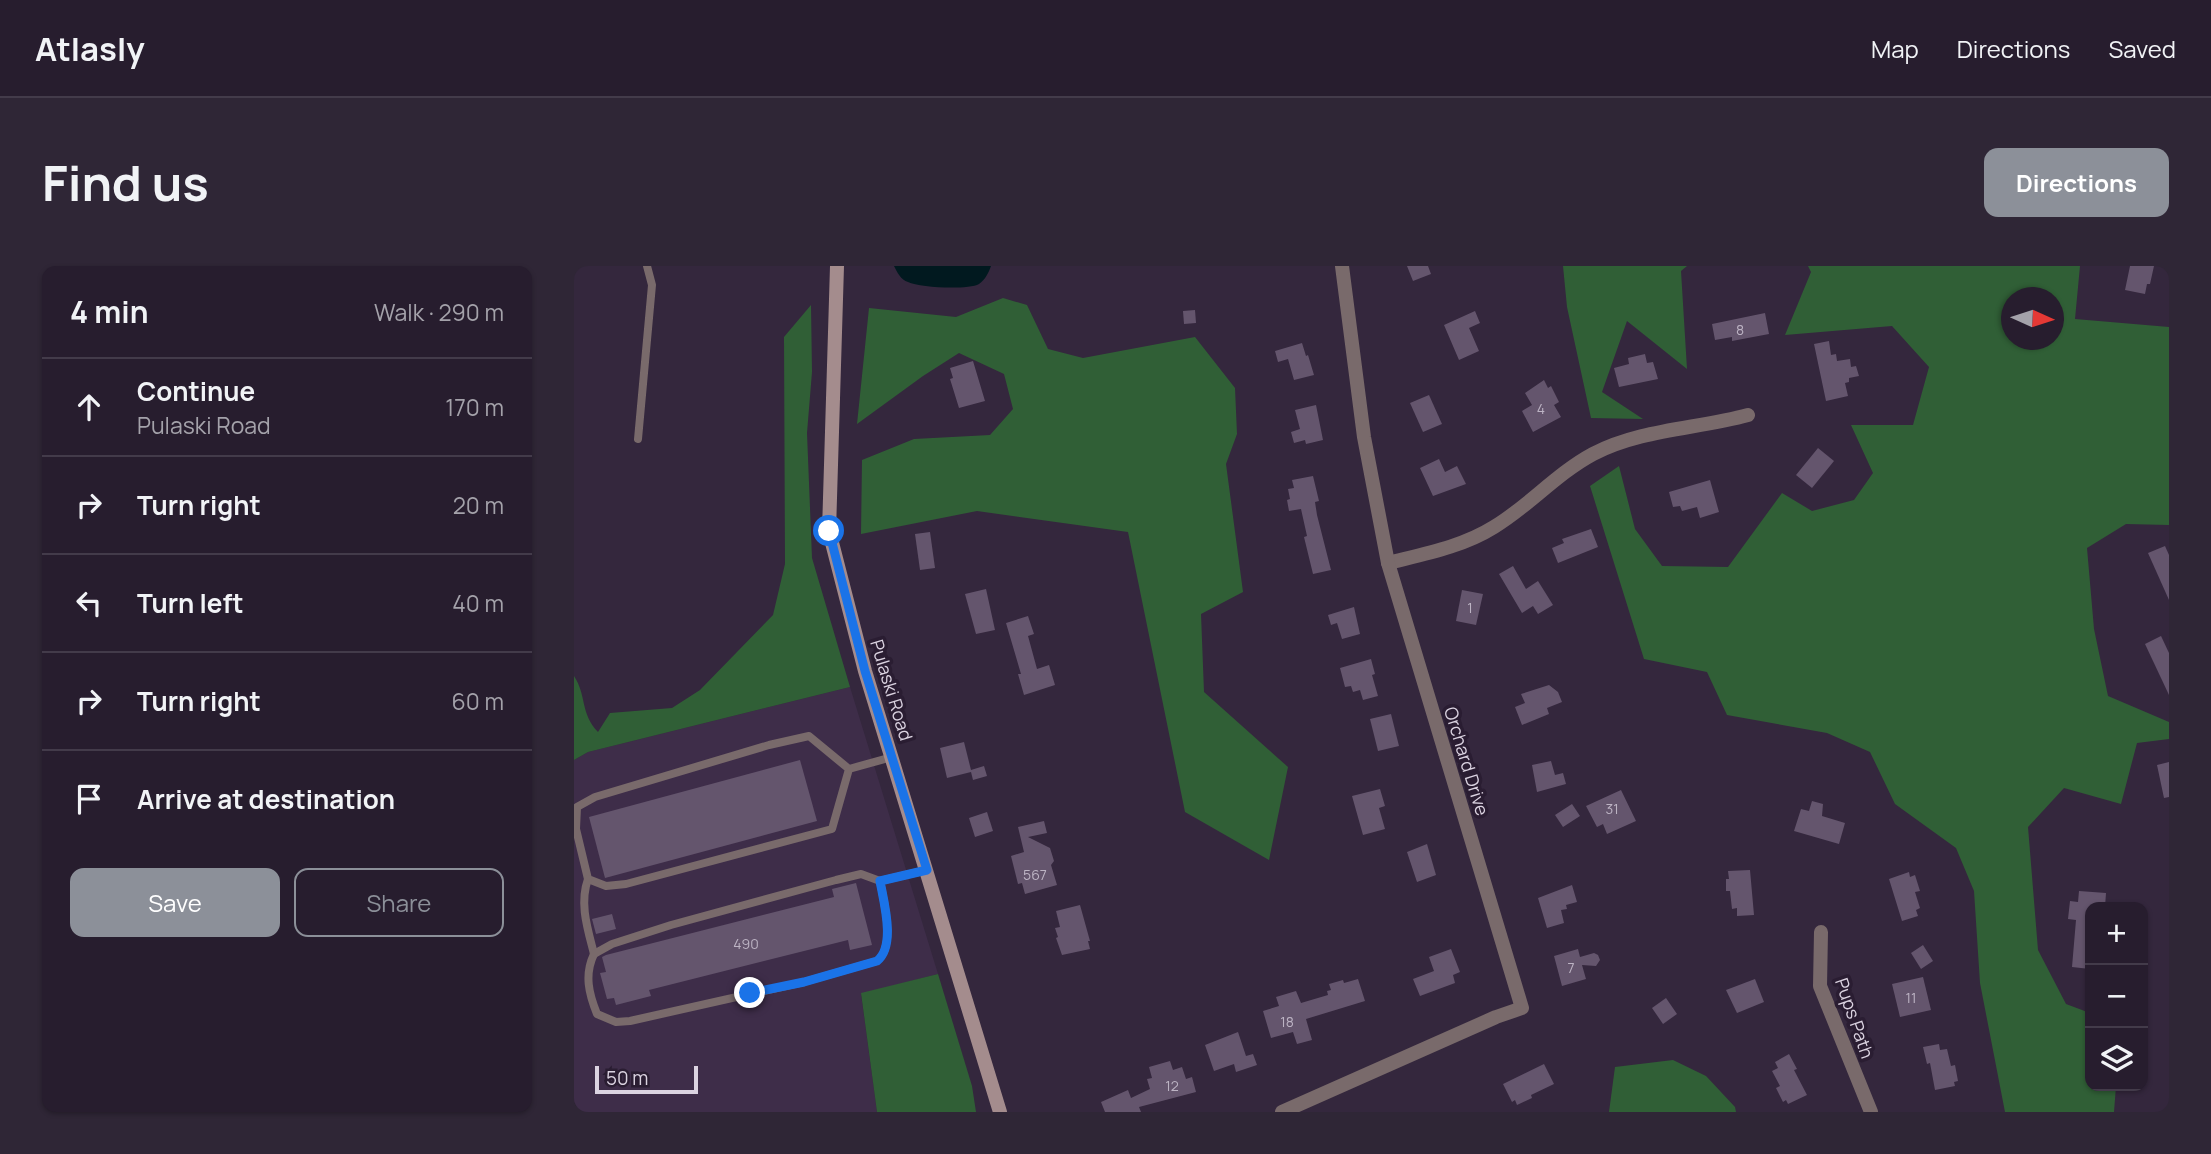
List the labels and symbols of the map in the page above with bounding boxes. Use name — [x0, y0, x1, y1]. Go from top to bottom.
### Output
north arrow — [2001, 287, 2064, 350]
house number: 8 — [1736, 320, 1744, 339]
house number: 4 — [1537, 399, 1545, 418]
route start — [813, 515, 844, 546]
house number: 1 — [1467, 598, 1473, 617]
street label: Pulaski Road — [865, 636, 919, 744]
street label: Orchard Drive — [1439, 704, 1495, 818]
house number: 31 — [1605, 799, 1619, 818]
house number: 567 — [1023, 865, 1047, 884]
house number: 490 — [733, 934, 759, 953]
house number: 7 — [1567, 958, 1575, 977]
street label: Pups Path — [1830, 975, 1880, 1061]
route end — [734, 977, 765, 1008]
house number: 11 — [1906, 988, 1916, 1007]
house number: 18 — [1280, 1012, 1294, 1031]
scale bar — [595, 1063, 698, 1095]
house number: 12 — [1165, 1076, 1179, 1095]

